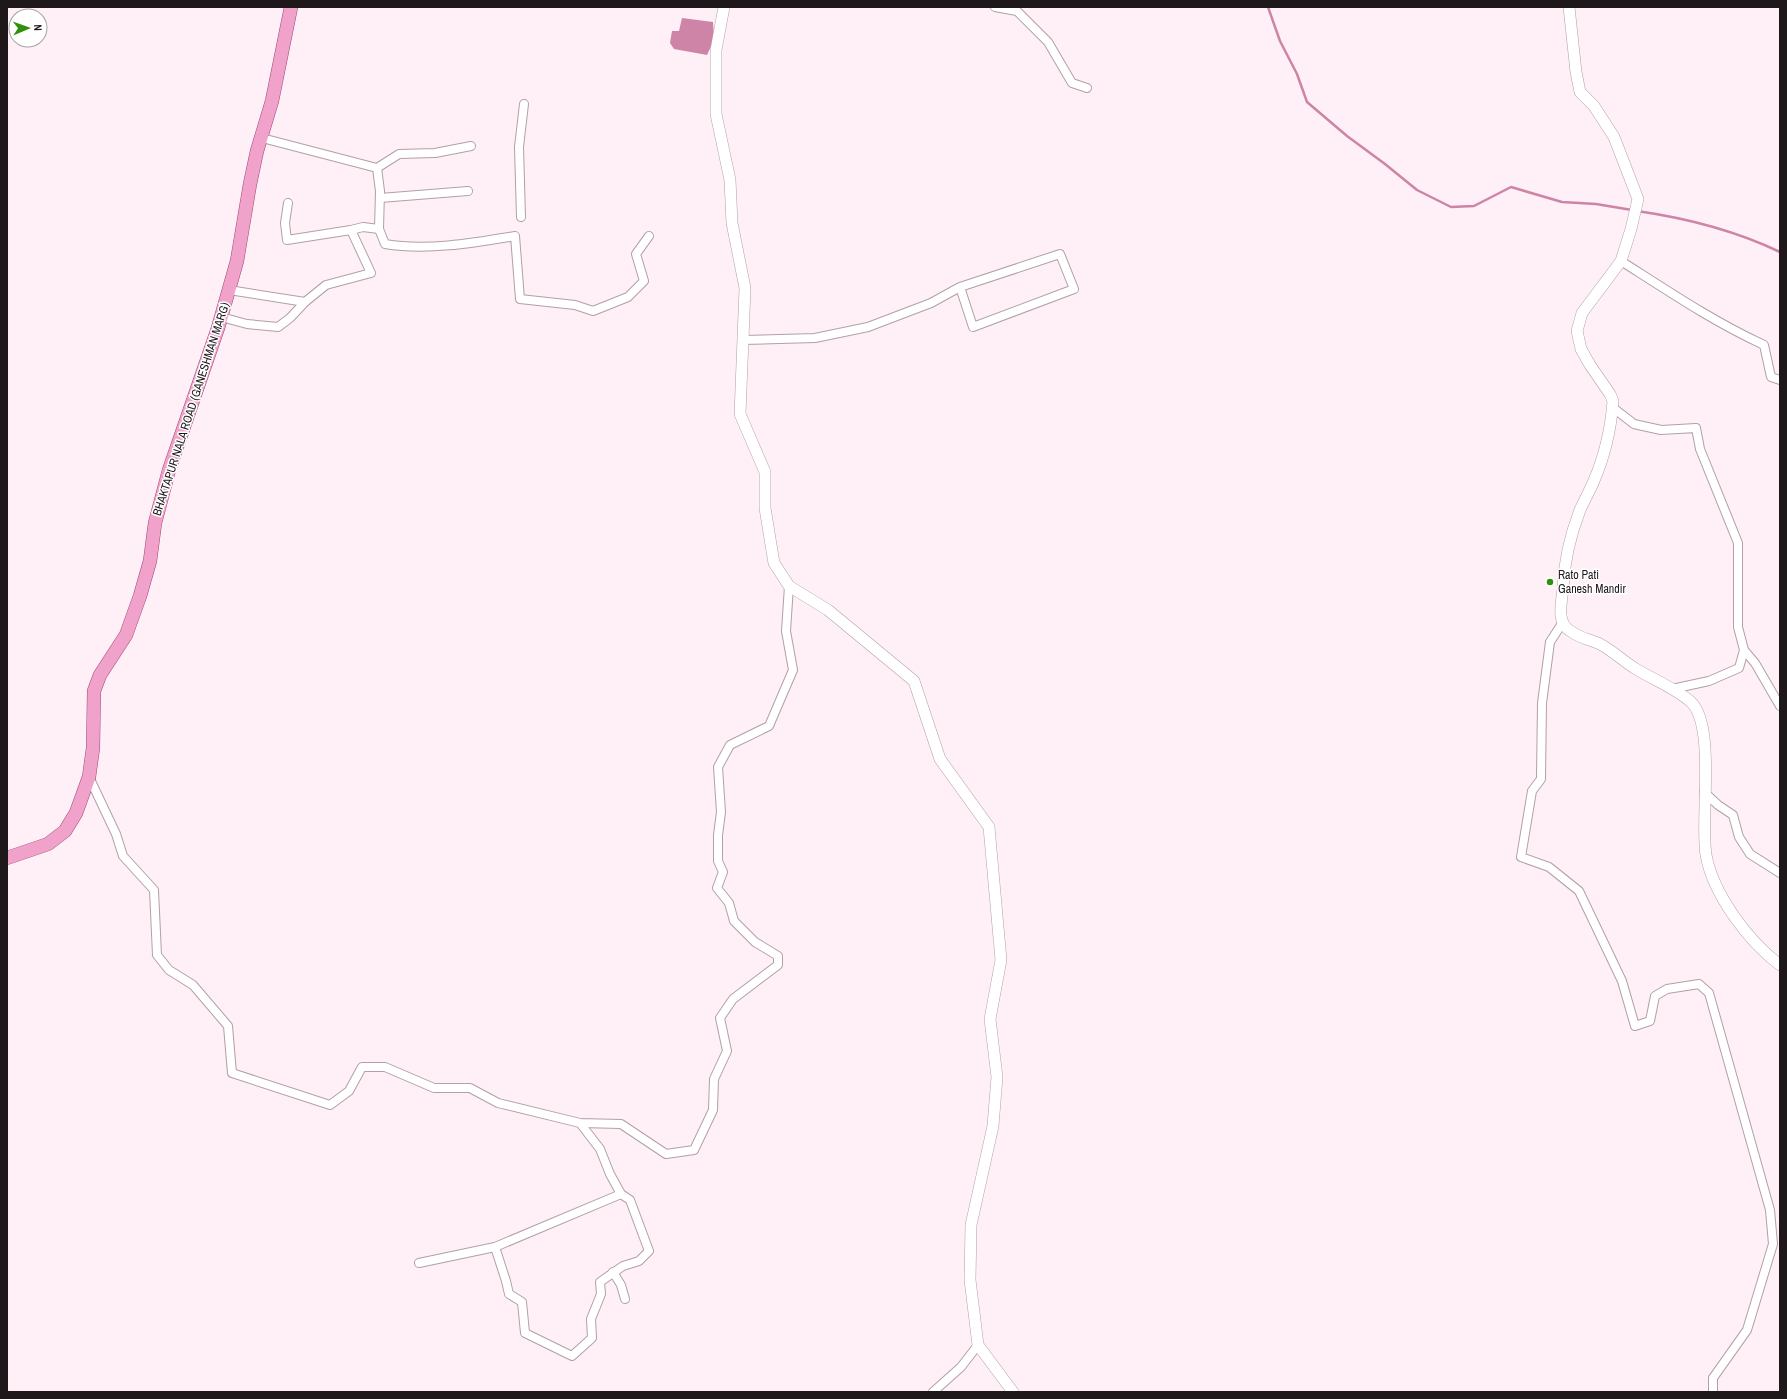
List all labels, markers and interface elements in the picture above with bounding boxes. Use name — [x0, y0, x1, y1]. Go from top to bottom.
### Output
north arrow — [8, 8, 48, 48]
text: N — [31, 24, 45, 31]
street label: BHAKTAPUR NALA ROAD (GANESHMAN MARG) — [149, 300, 233, 518]
place label: Rato Pati Ganesh Mandir — [1558, 567, 1627, 597]
marker: Rato Pati Ganesh Mandir — [1545, 577, 1555, 587]

